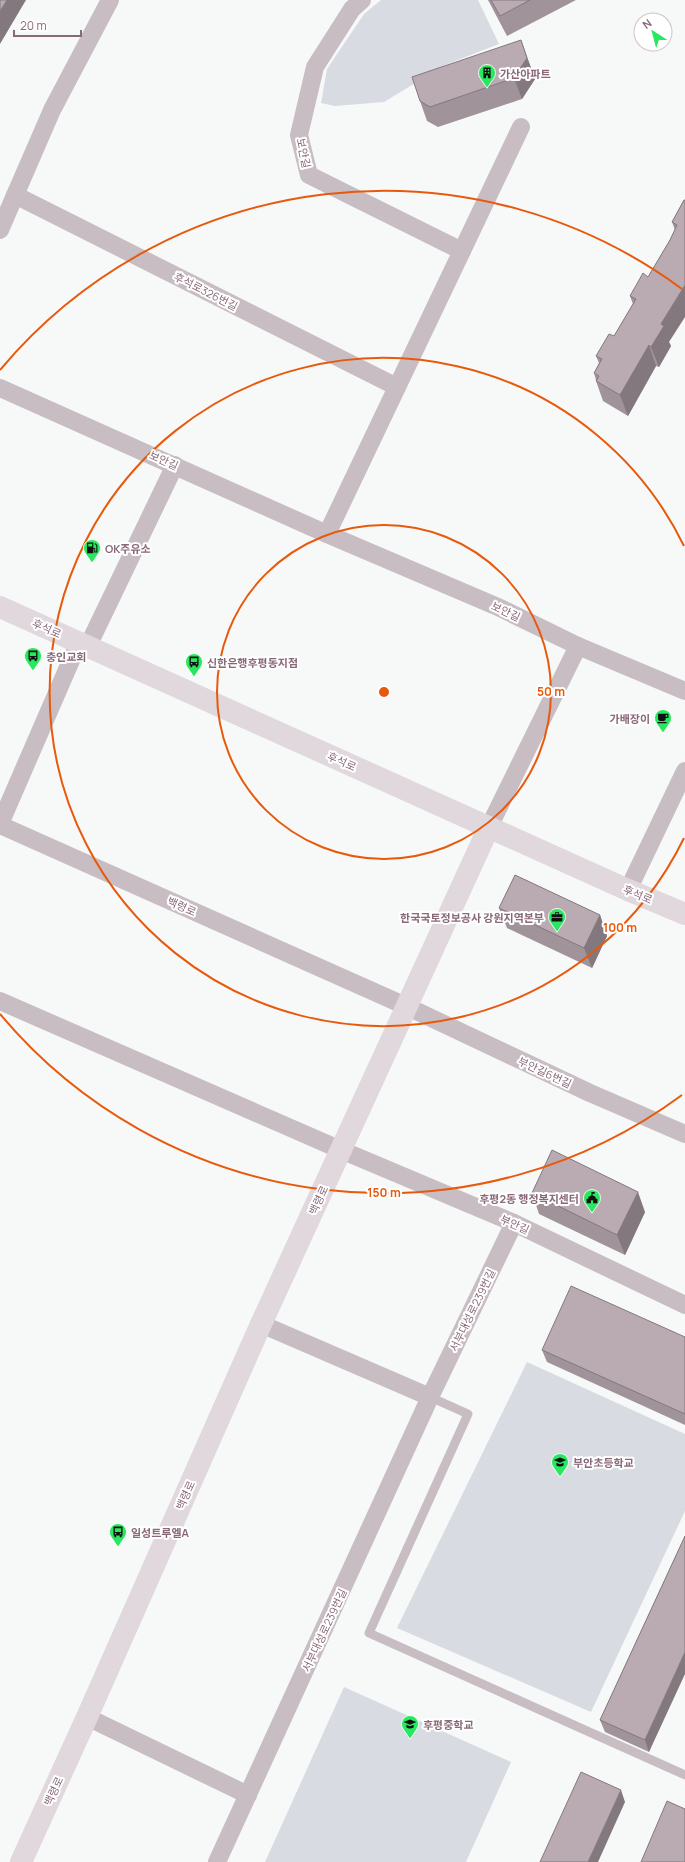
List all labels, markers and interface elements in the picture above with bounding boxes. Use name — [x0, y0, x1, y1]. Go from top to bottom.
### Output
scale bar — [14, 12, 81, 38]
north arrow — [633, 12, 673, 52]
text: N — [639, 15, 655, 32]
text: 20 m — [20, 17, 47, 34]
building icon: 가산아파트 — [477, 63, 497, 88]
place label: 가산아파트 — [500, 66, 551, 81]
street label: 보안길 — [294, 137, 314, 169]
street label: 후석로326번길 — [172, 268, 240, 314]
street label: 보안길 — [147, 447, 181, 473]
fuel station icon: OK주유소 — [82, 538, 102, 563]
place label: OK주유소 — [105, 541, 151, 556]
street label: 보안길 — [489, 598, 523, 624]
street label: 후석로 — [30, 615, 64, 641]
bus stop icon: 충인교회 — [23, 646, 43, 671]
place label: 충인교회 — [46, 649, 86, 664]
bus stop icon: 신한은행후평동지점 — [184, 652, 204, 677]
place label: 신한은행후평동지점 — [207, 655, 298, 670]
text: 50 m — [537, 683, 565, 700]
centre of rings — [377, 685, 391, 699]
cafe icon: 가배장이 — [653, 708, 673, 733]
place label: 가배장이 — [610, 711, 650, 726]
street label: 후석로 — [325, 748, 359, 774]
street label: 후석로 — [621, 881, 655, 907]
street label: 백령로 — [165, 893, 199, 919]
office icon: 한국국토정보공사 강원지역본부 — [547, 907, 567, 932]
place label: 한국국토정보공사 강원지역본부 — [400, 910, 544, 925]
text: 100 m — [603, 919, 637, 936]
street label: 부안길6번길 — [516, 1053, 574, 1091]
street label: 백령로 — [305, 1183, 331, 1217]
text: 150 m — [367, 1184, 401, 1201]
public building icon: 후평2동 행정복지센터 — [582, 1188, 602, 1213]
place label: 후평2동 행정복지센터 — [479, 1191, 579, 1206]
street label: 부안길 — [498, 1211, 532, 1237]
street label: 서부대성로239번길 — [446, 1266, 498, 1354]
school or university icon: 부안초등학교 — [550, 1452, 570, 1477]
place label: 부안초등학교 — [573, 1455, 634, 1470]
street label: 백령로 — [172, 1478, 198, 1512]
bus stop icon: 일성트루엘A — [108, 1522, 128, 1547]
place label: 일성트루엘A — [131, 1525, 190, 1540]
street label: 서부대성로239번길 — [298, 1586, 350, 1674]
school or university icon: 후평중학교 — [400, 1714, 420, 1739]
place label: 후평중학교 — [423, 1717, 474, 1732]
street label: 백령로 — [40, 1774, 66, 1808]

